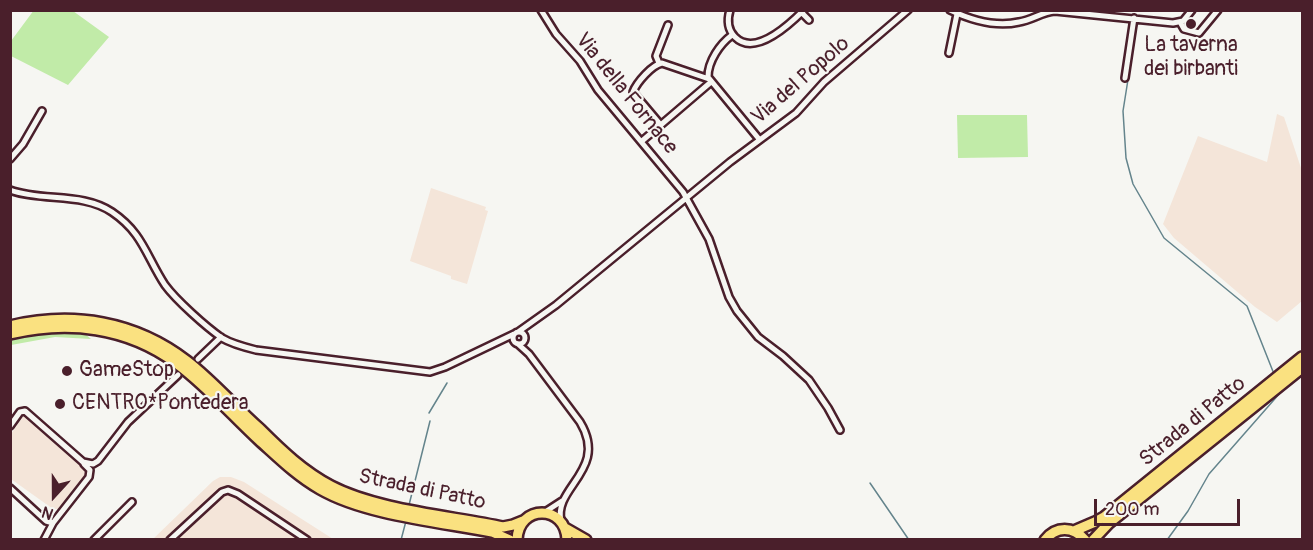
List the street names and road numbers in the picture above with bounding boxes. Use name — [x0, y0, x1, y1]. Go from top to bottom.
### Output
street label: Via della Fornace — [569, 28, 683, 160]
street label: Via del Popolo — [747, 32, 855, 130]
street label: Strada di Patto — [1135, 372, 1251, 472]
street label: Strada di Patto — [356, 464, 488, 516]

